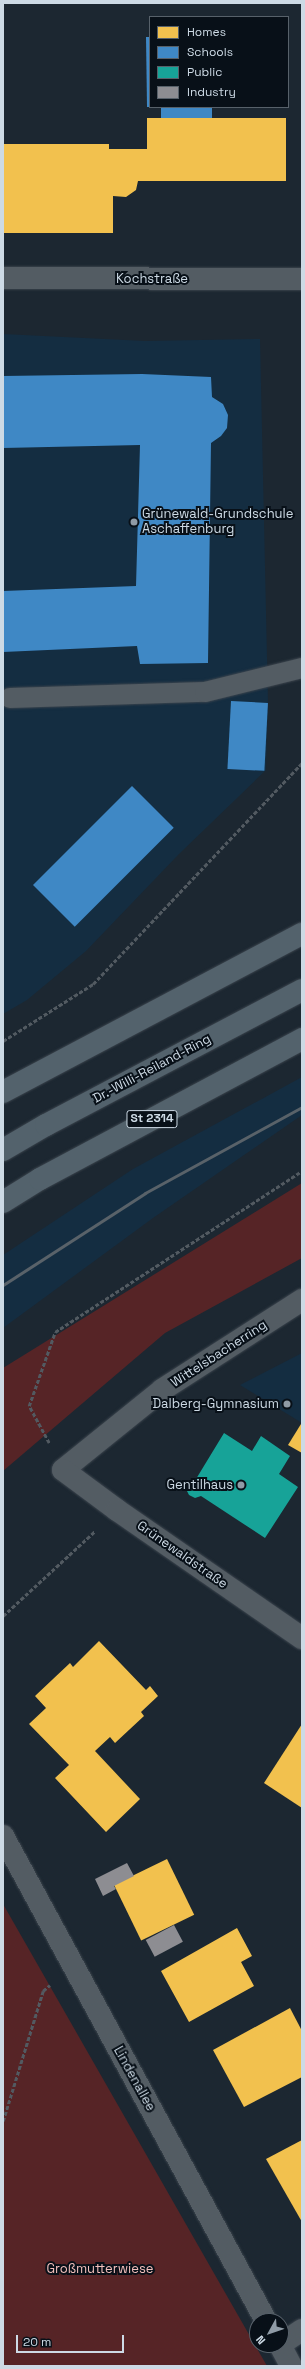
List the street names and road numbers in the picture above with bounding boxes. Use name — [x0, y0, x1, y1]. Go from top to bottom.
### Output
street label: Kochstraße — [116, 271, 188, 287]
street label: Dr.-Willi-Reiland-Ring — [90, 1031, 214, 1107]
road number: St 2314 — [126, 1109, 178, 1129]
street label: Wittelsbacherring — [168, 1317, 270, 1391]
street label: Grünewaldstraße — [134, 1518, 230, 1592]
street label: Lindenallee — [110, 2044, 158, 2114]

